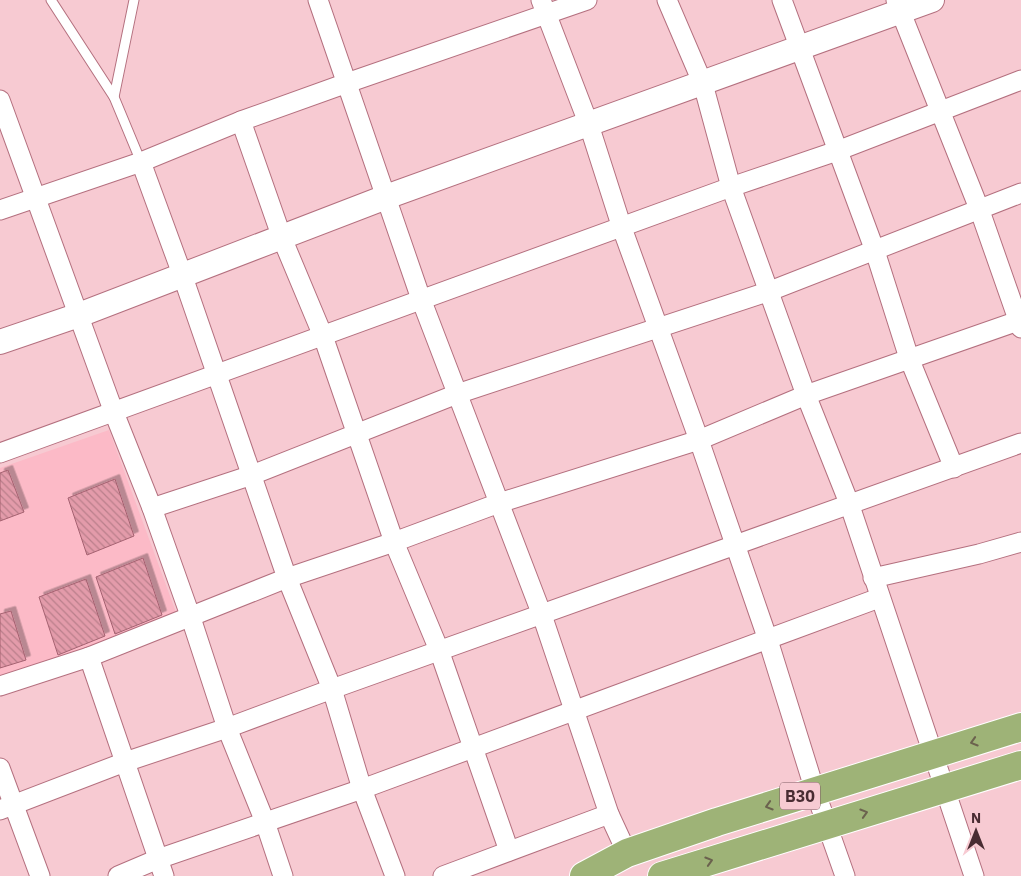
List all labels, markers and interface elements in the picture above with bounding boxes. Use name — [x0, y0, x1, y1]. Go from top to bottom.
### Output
one-way arrow — [971, 736, 979, 746]
road number: B30 — [780, 782, 820, 809]
one-way arrow — [765, 800, 774, 810]
north arrow — [951, 806, 1001, 856]
one-way arrow — [859, 809, 867, 819]
text: N — [971, 809, 981, 827]
one-way arrow — [704, 857, 712, 867]

